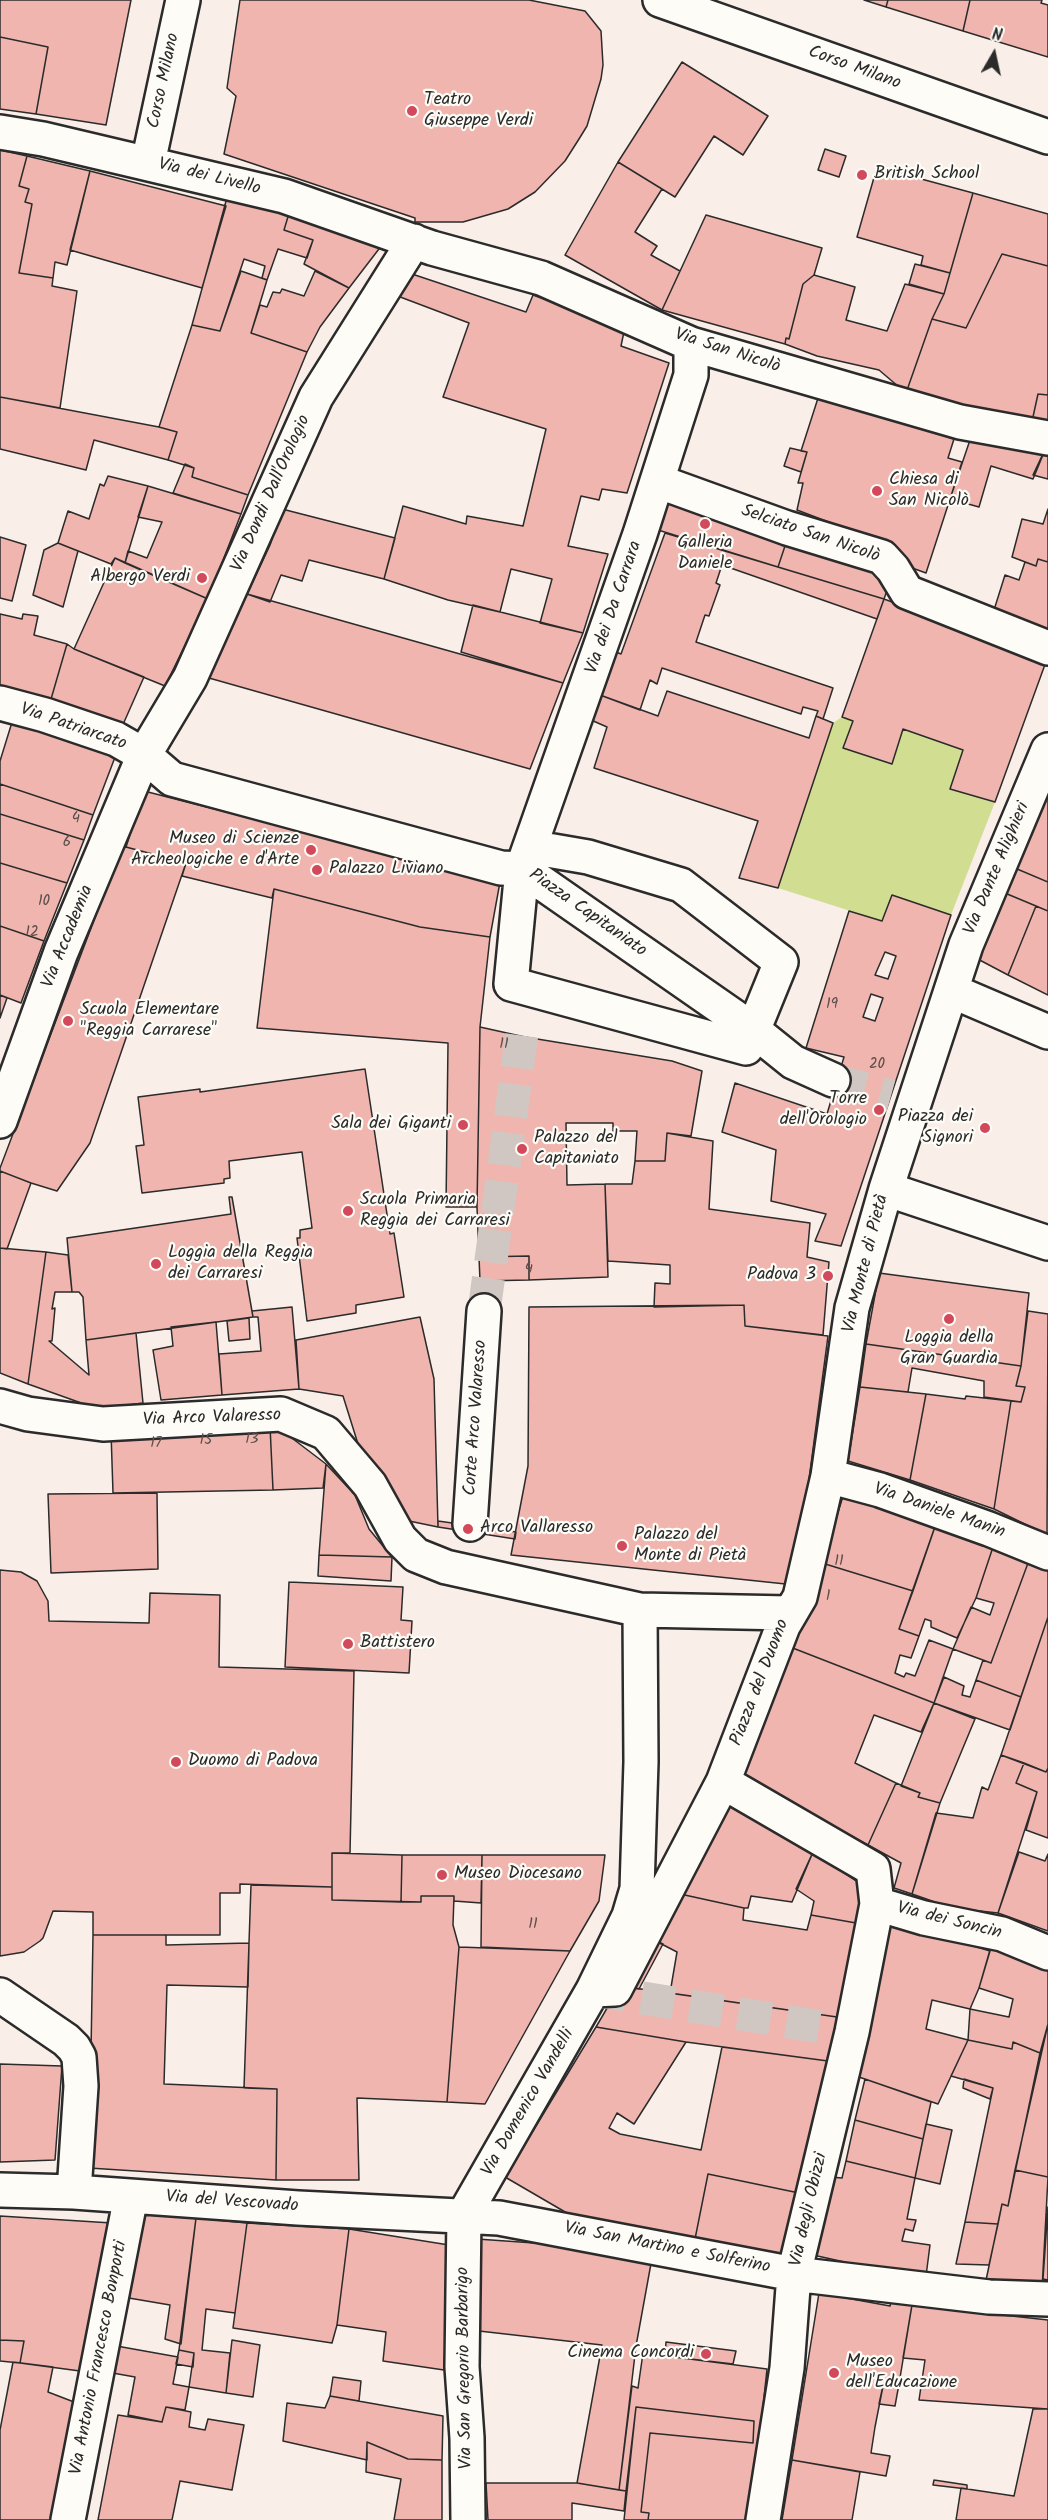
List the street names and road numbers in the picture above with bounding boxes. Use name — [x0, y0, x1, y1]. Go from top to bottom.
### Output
street label: Corso Milano — [144, 31, 186, 131]
street label: Corso Milano — [805, 42, 903, 96]
street label: Via dei Livello — [156, 155, 262, 201]
street label: Via San Nicolò — [672, 325, 782, 379]
street label: Via Dondi Dall'Orologio — [228, 412, 316, 576]
street label: Selciato San Nicolò — [738, 501, 882, 569]
street label: Via dei Da Carrara — [582, 539, 648, 677]
street label: Via Patriarcato — [17, 700, 129, 756]
street label: Via Dante Alighieri — [960, 799, 1036, 939]
street label: Piazza Capitaniato — [524, 865, 650, 963]
street label: Via Accademia — [39, 882, 99, 992]
street label: Via Monte di Pietà — [839, 1193, 895, 1335]
street label: Corte Arco Valaresso — [461, 1339, 493, 1497]
street label: Via Arco Valaresso — [143, 1406, 281, 1432]
street label: Via Daniele Manin — [871, 1479, 1007, 1545]
street label: Piazza del Duomo — [727, 1617, 795, 1749]
street label: Via dei Soncin — [894, 1899, 1004, 1945]
street label: Via Domenico Vandelli — [478, 2025, 580, 2181]
street label: Via degli Obizzi — [786, 2151, 834, 2269]
street label: Via del Vescovado — [165, 2188, 299, 2218]
street label: Via San Martino e Solferino — [562, 2218, 772, 2280]
street label: Via Antonio Francesco Bonporti — [67, 2239, 133, 2477]
street label: Via San Gregorio Barbarigo — [453, 2267, 479, 2469]

